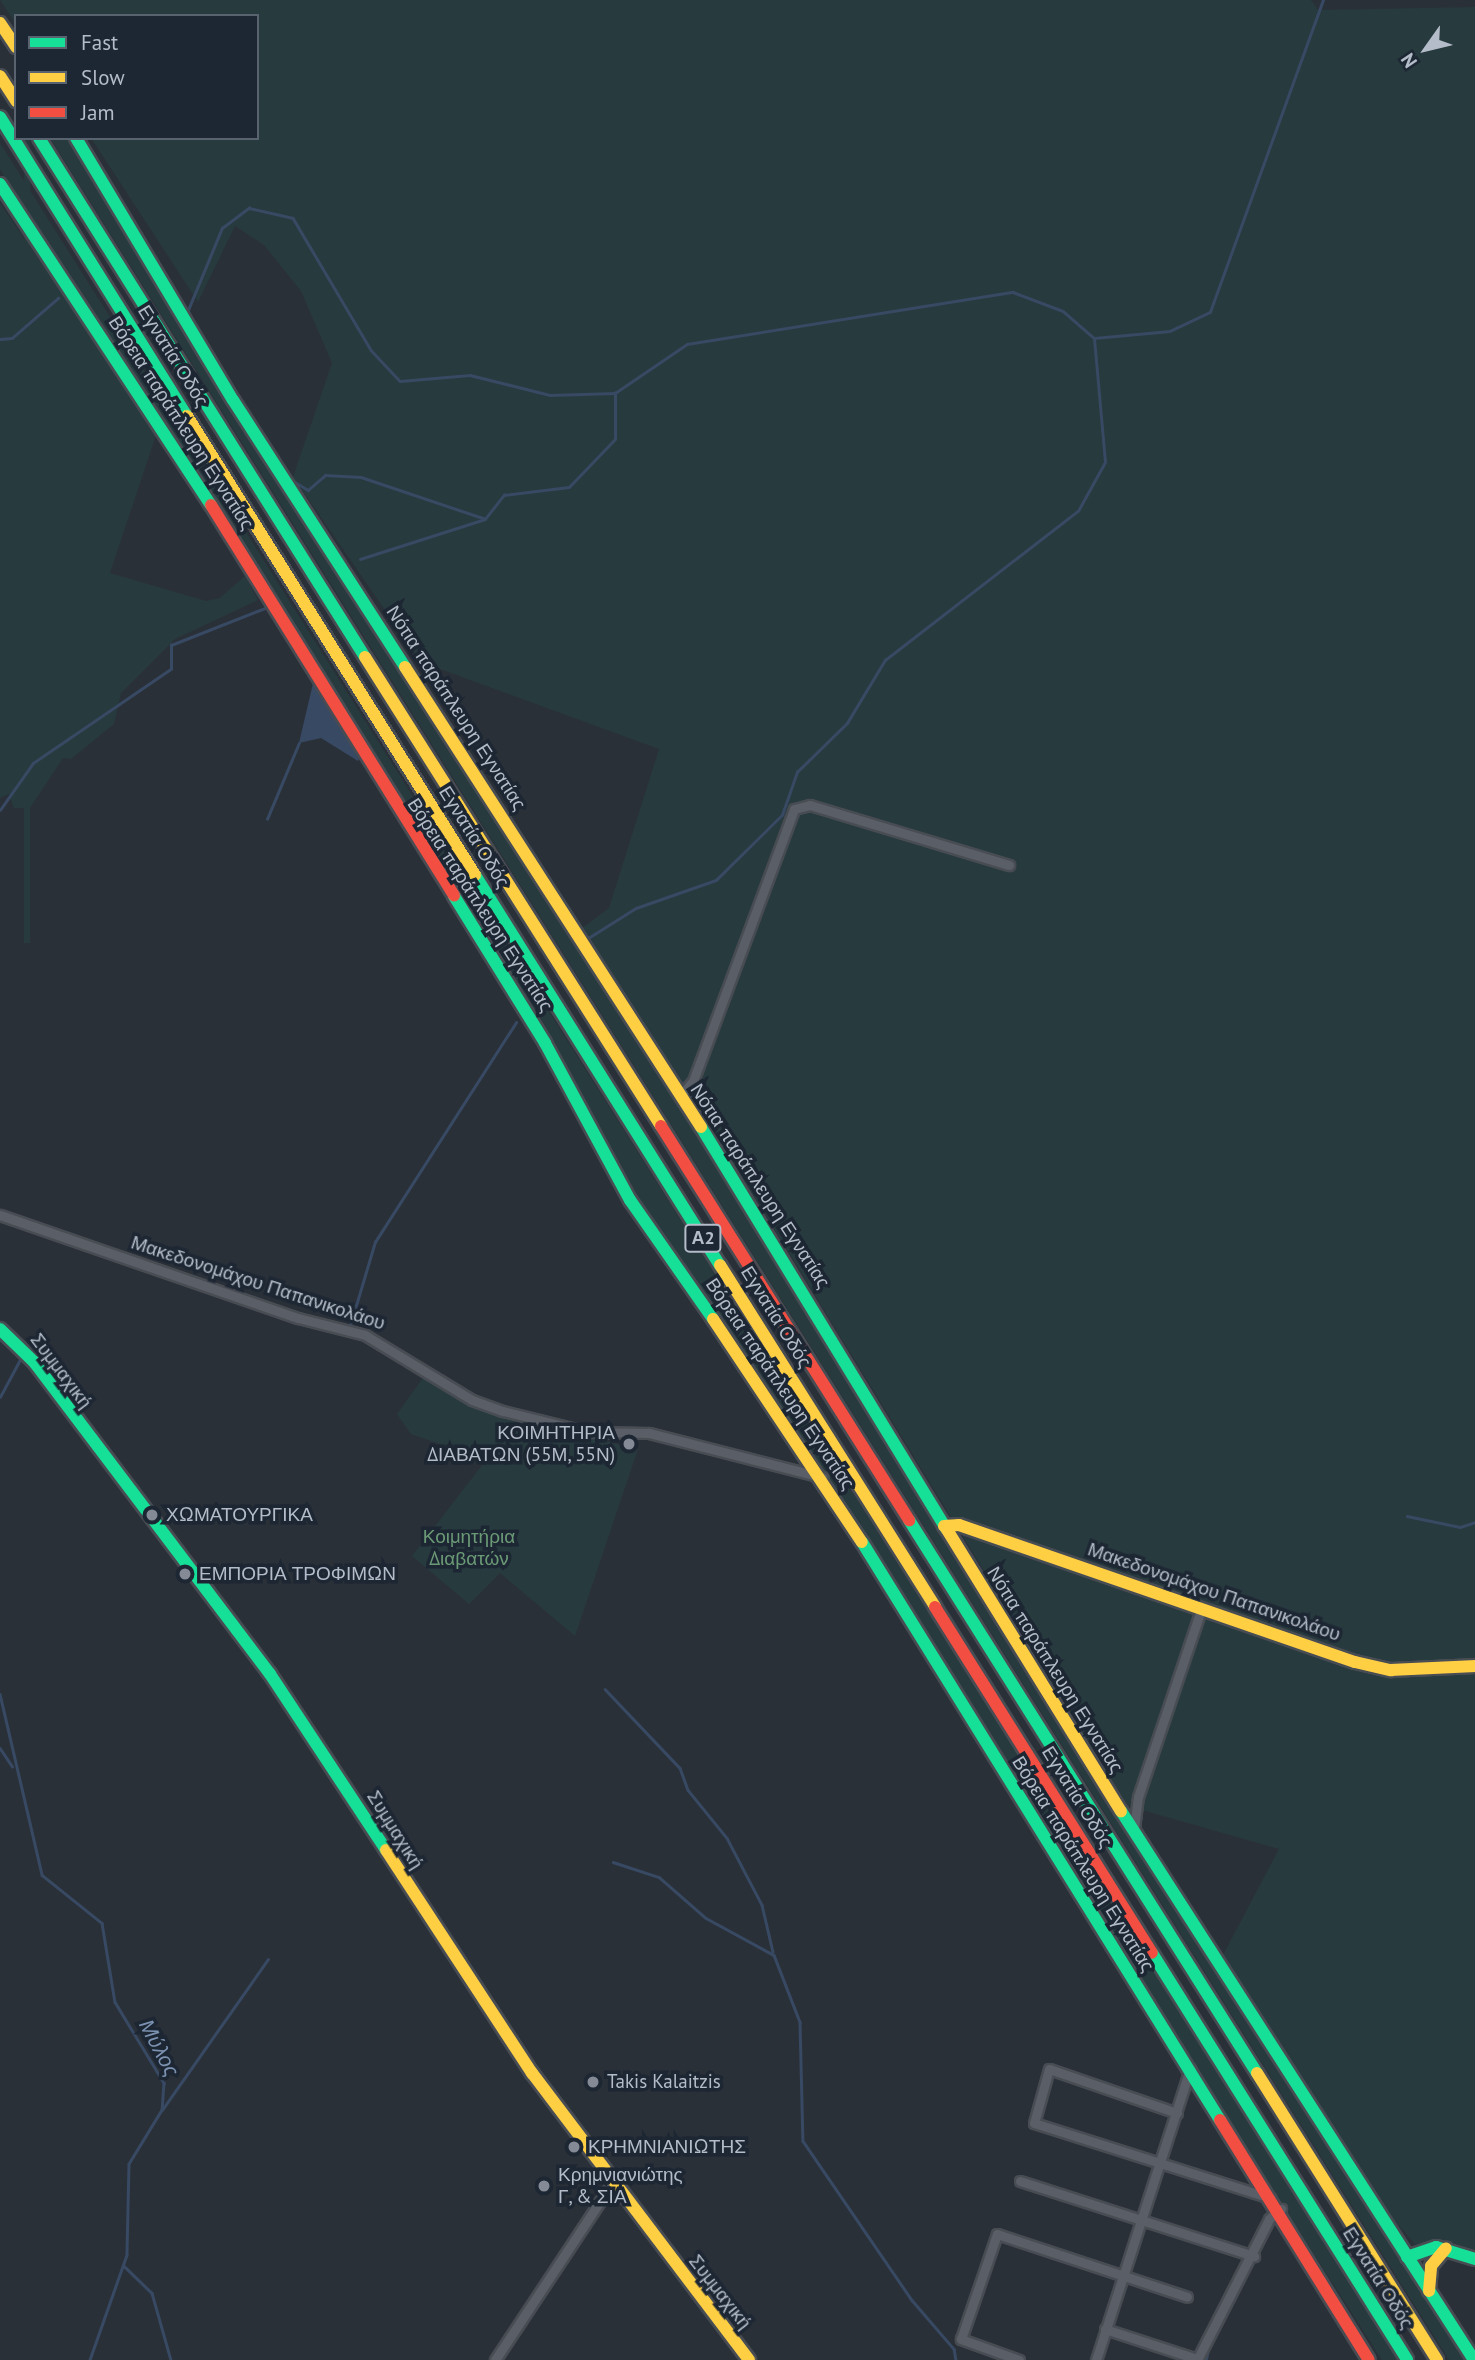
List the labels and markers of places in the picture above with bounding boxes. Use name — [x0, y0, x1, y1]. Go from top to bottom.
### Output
place label: ΚΟΙΜΗΤΗΡΙΑ ΔΙΑΒΑΤΩΝ (55Μ, 55Ν) — [426, 1422, 615, 1466]
marker: ΚΟΙΜΗΤΗΡΙΑ ΔΙΑΒΑΤΩΝ (55Μ, 55Ν) — [621, 1436, 637, 1452]
place label: ΧΩΜΑΤΟΥΡΓΙΚΑ — [166, 1504, 313, 1526]
marker: ΧΩΜΑΤΟΥΡΓΙΚΑ — [144, 1507, 160, 1523]
place label: ΕΜΠΟΡΙΑ ΤΡΟΦΙΜΩΝ — [199, 1563, 396, 1585]
marker: ΕΜΠΟΡΙΑ ΤΡΟΦΙΜΩΝ — [177, 1566, 193, 1582]
place label: Takis Kalaitzis — [607, 2071, 721, 2093]
marker: Takis Kalaitzis — [585, 2074, 601, 2090]
place label: ΚΡΗΜΝΙΑΝΙΩΤΗΣ — [588, 2136, 746, 2158]
marker: ΚΡΗΜΝΙΑΝΙΩΤΗΣ — [566, 2139, 582, 2155]
place label: Κρημνιανιώτης Γ, & ΣΙΑ — [558, 2164, 683, 2208]
marker: Κρημνιανιώτης Γ, & ΣΙΑ — [536, 2178, 552, 2194]

